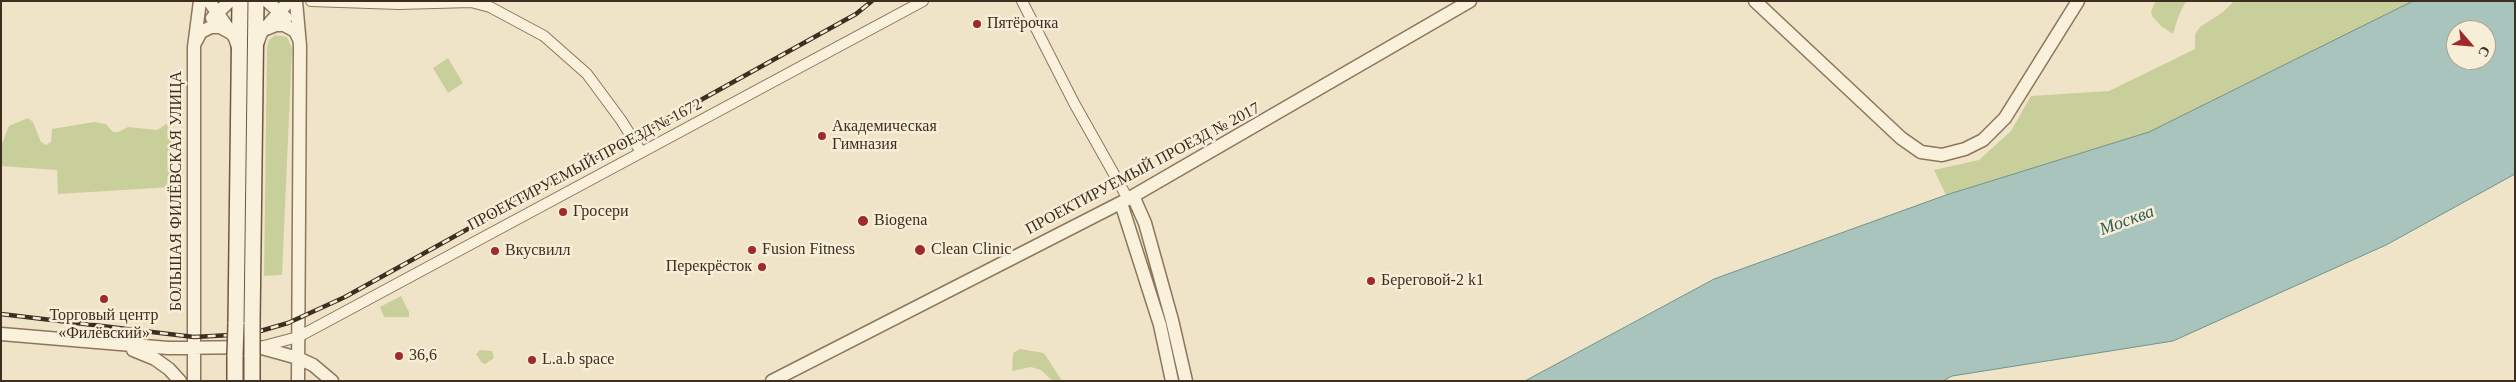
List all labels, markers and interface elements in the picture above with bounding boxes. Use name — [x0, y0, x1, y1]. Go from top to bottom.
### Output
place label: Пятёрочка — [987, 14, 1058, 34]
marker: Пятёрочка — [971, 18, 983, 30]
north arrow — [2446, 20, 2496, 70]
text: С — [2475, 44, 2493, 59]
street label: БОЛЬШАЯ ФИЛЁВСКАЯ УЛИЦА — [167, 71, 187, 311]
street label: ПРОЕКТИРУЕМЫЙ ПРОЕЗД № 1672 — [465, 95, 705, 235]
street label: ПРОЕКТИРУЕМЫЙ ПРОЕЗД № 2017 — [1023, 99, 1263, 239]
place label: Академическая Гимназия — [832, 117, 937, 155]
marker: Академическая Гимназия — [816, 130, 828, 142]
water label: Москва — [2097, 201, 2157, 241]
place label: Гросери — [573, 202, 629, 222]
marker: Гросери — [557, 206, 569, 218]
place label: Biogena — [874, 211, 927, 231]
marker: Biogena — [856, 214, 870, 228]
place label: Fusion Fitness — [762, 240, 855, 260]
place label: Clean Clinic — [931, 240, 1011, 260]
place label: Вкусвилл — [505, 241, 570, 261]
marker: Clean Clinic — [913, 243, 927, 257]
marker: Fusion Fitness — [746, 244, 758, 256]
marker: Вкусвилл — [489, 245, 501, 257]
place label: Перекрёсток — [666, 257, 752, 277]
marker: Перекрёсток — [756, 261, 768, 273]
place label: Береговой-2 k1 — [1381, 271, 1484, 291]
marker: Береговой-2 k1 — [1365, 275, 1377, 287]
marker: Торговый центр «Филёвский» — [98, 293, 110, 305]
place label: Торговый центр «Филёвский» — [49, 306, 159, 344]
place label: 36,6 — [409, 346, 437, 366]
marker: 36,6 — [393, 350, 405, 362]
place label: L.a.b space — [542, 350, 614, 370]
marker: L.a.b space — [526, 354, 538, 366]

